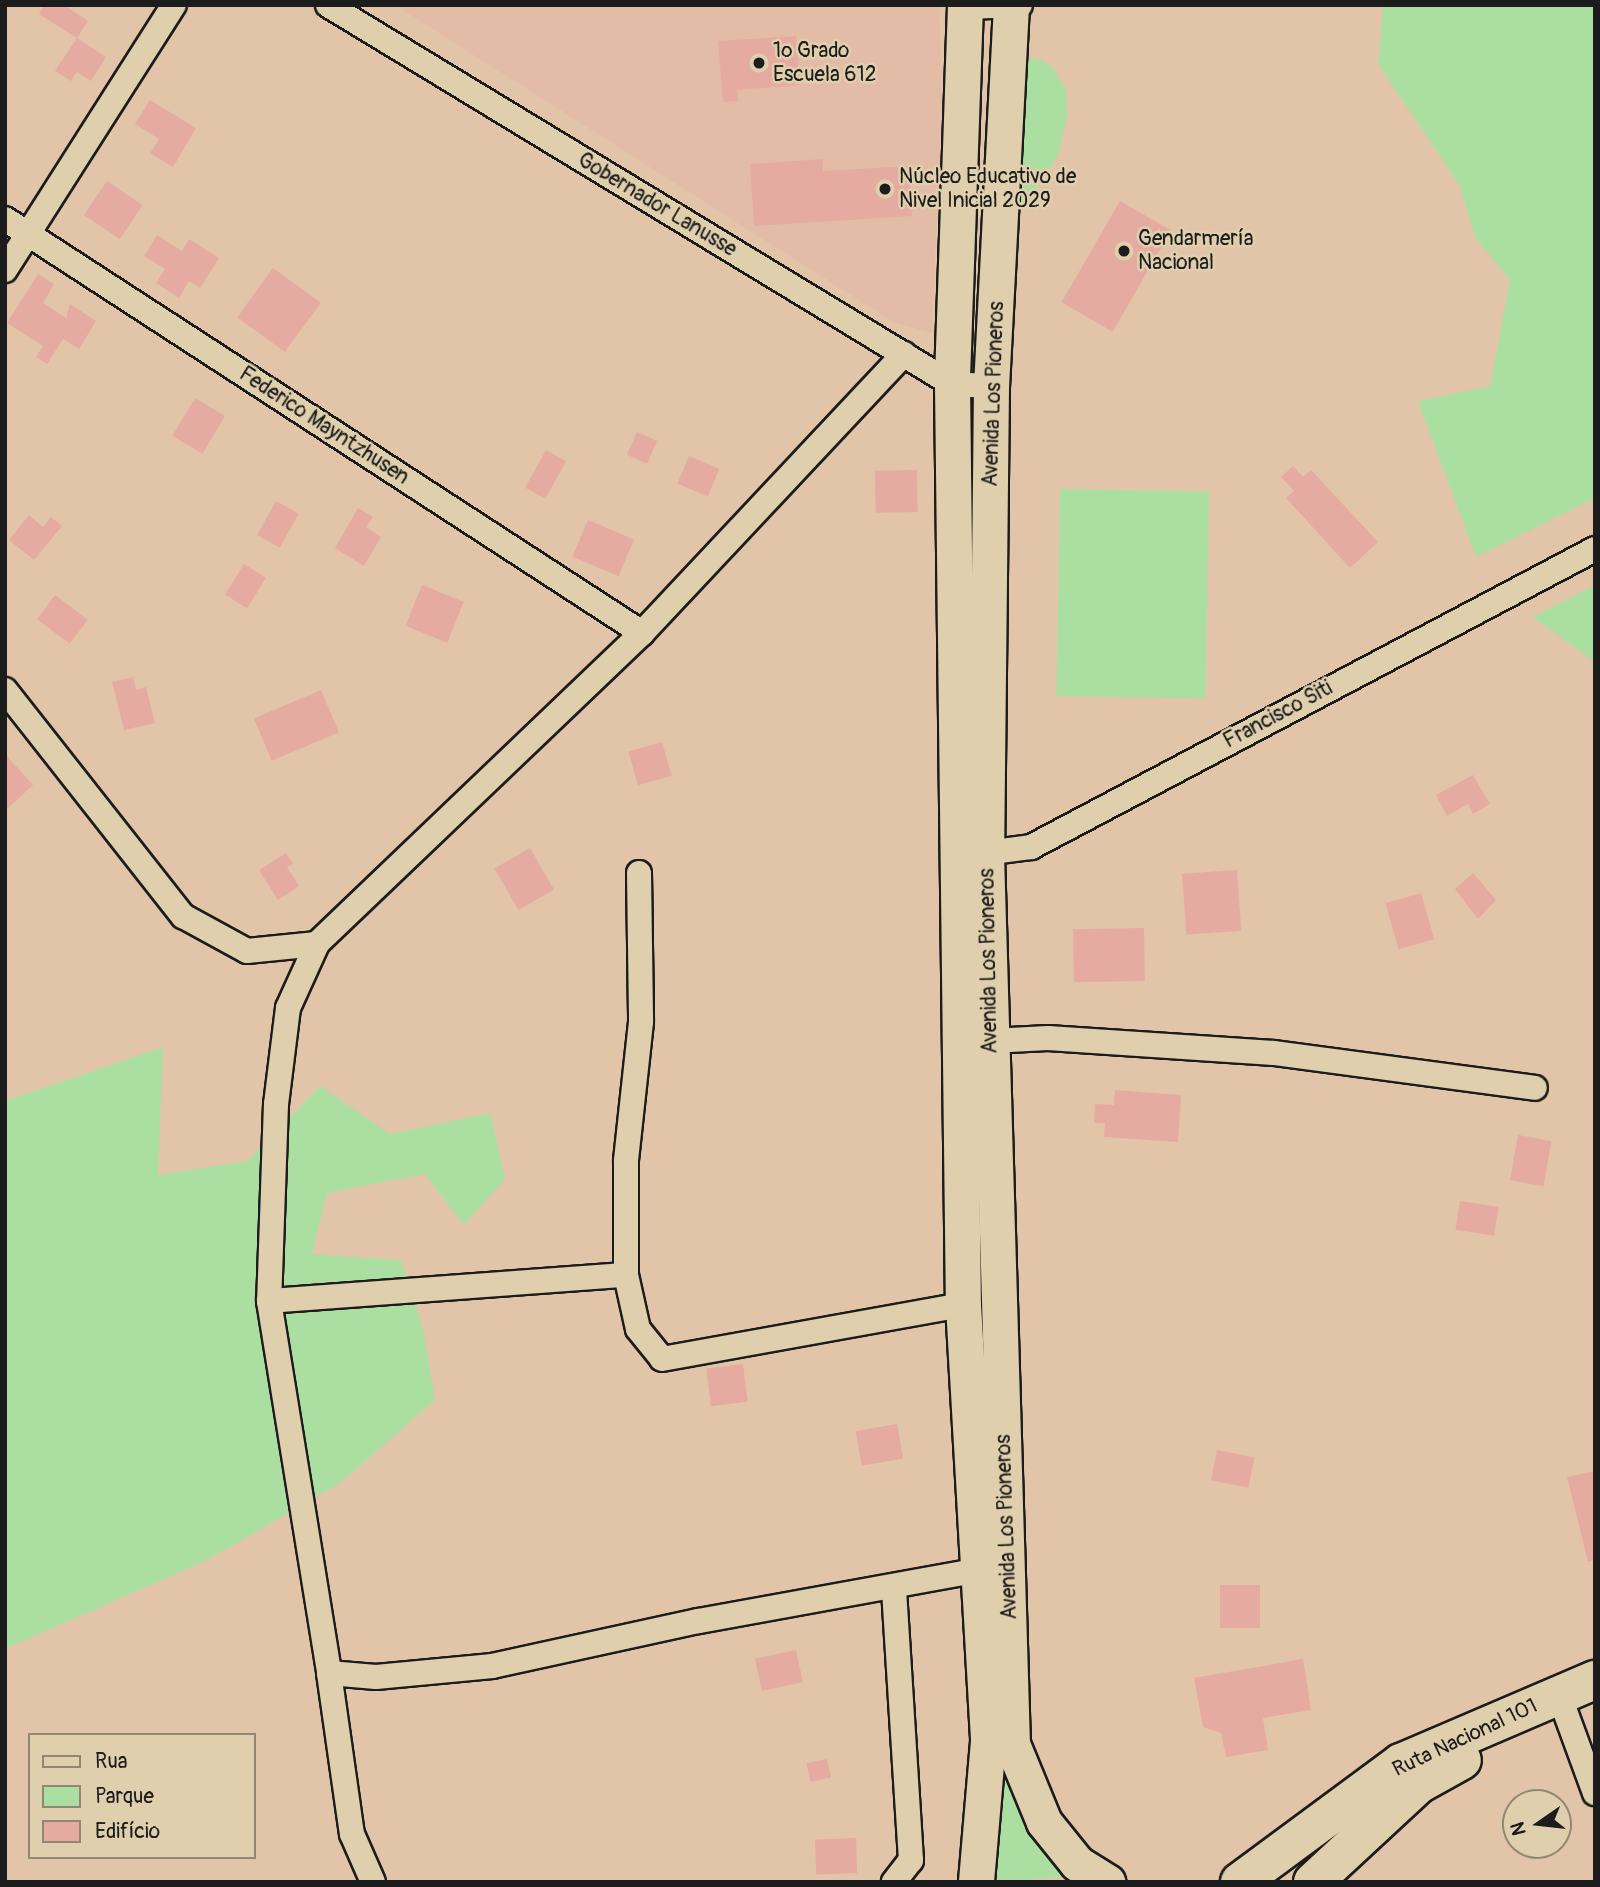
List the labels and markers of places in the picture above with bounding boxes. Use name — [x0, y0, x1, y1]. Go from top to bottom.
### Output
place label: 1º Grado Escuela 612 — [773, 38, 876, 88]
marker: 1º Grado Escuela 612 — [751, 55, 767, 71]
place label: Núcleo Educativo de Nivel Inicial 2029 — [899, 164, 1076, 214]
marker: Núcleo Educativo de Nivel Inicial 2029 — [877, 181, 893, 197]
place label: Gendarmería Nacional — [1138, 226, 1253, 276]
marker: Gendarmería Nacional — [1116, 243, 1132, 259]

